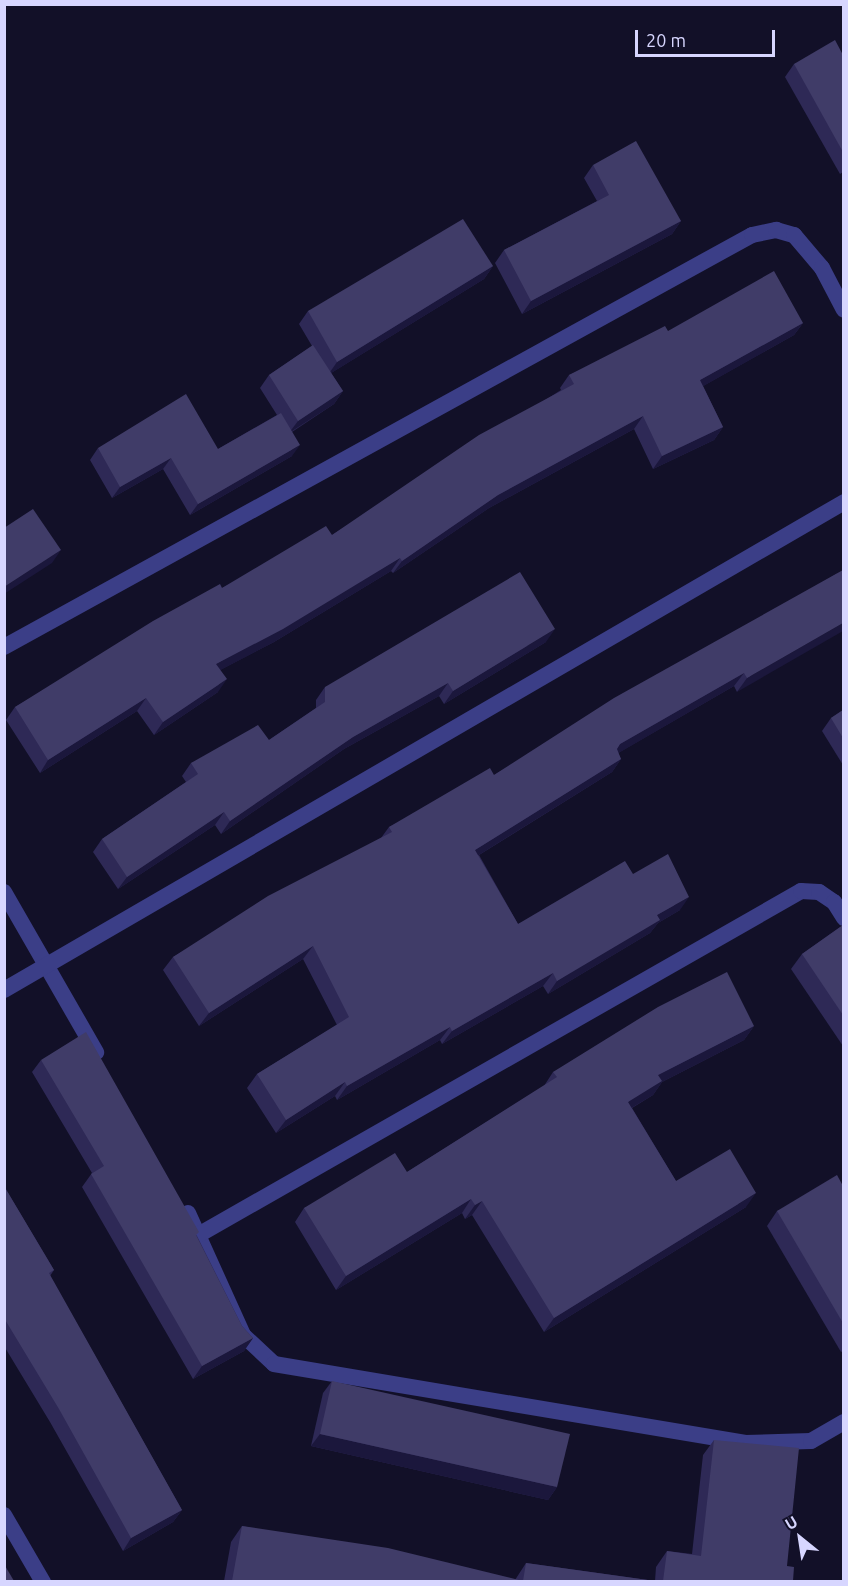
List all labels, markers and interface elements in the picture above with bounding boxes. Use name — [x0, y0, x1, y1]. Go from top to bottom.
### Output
scale bar — [638, 18, 778, 56]
text: 20 m — [646, 30, 686, 50]
north arrow — [770, 1508, 830, 1568]
text: U — [782, 1512, 800, 1533]

